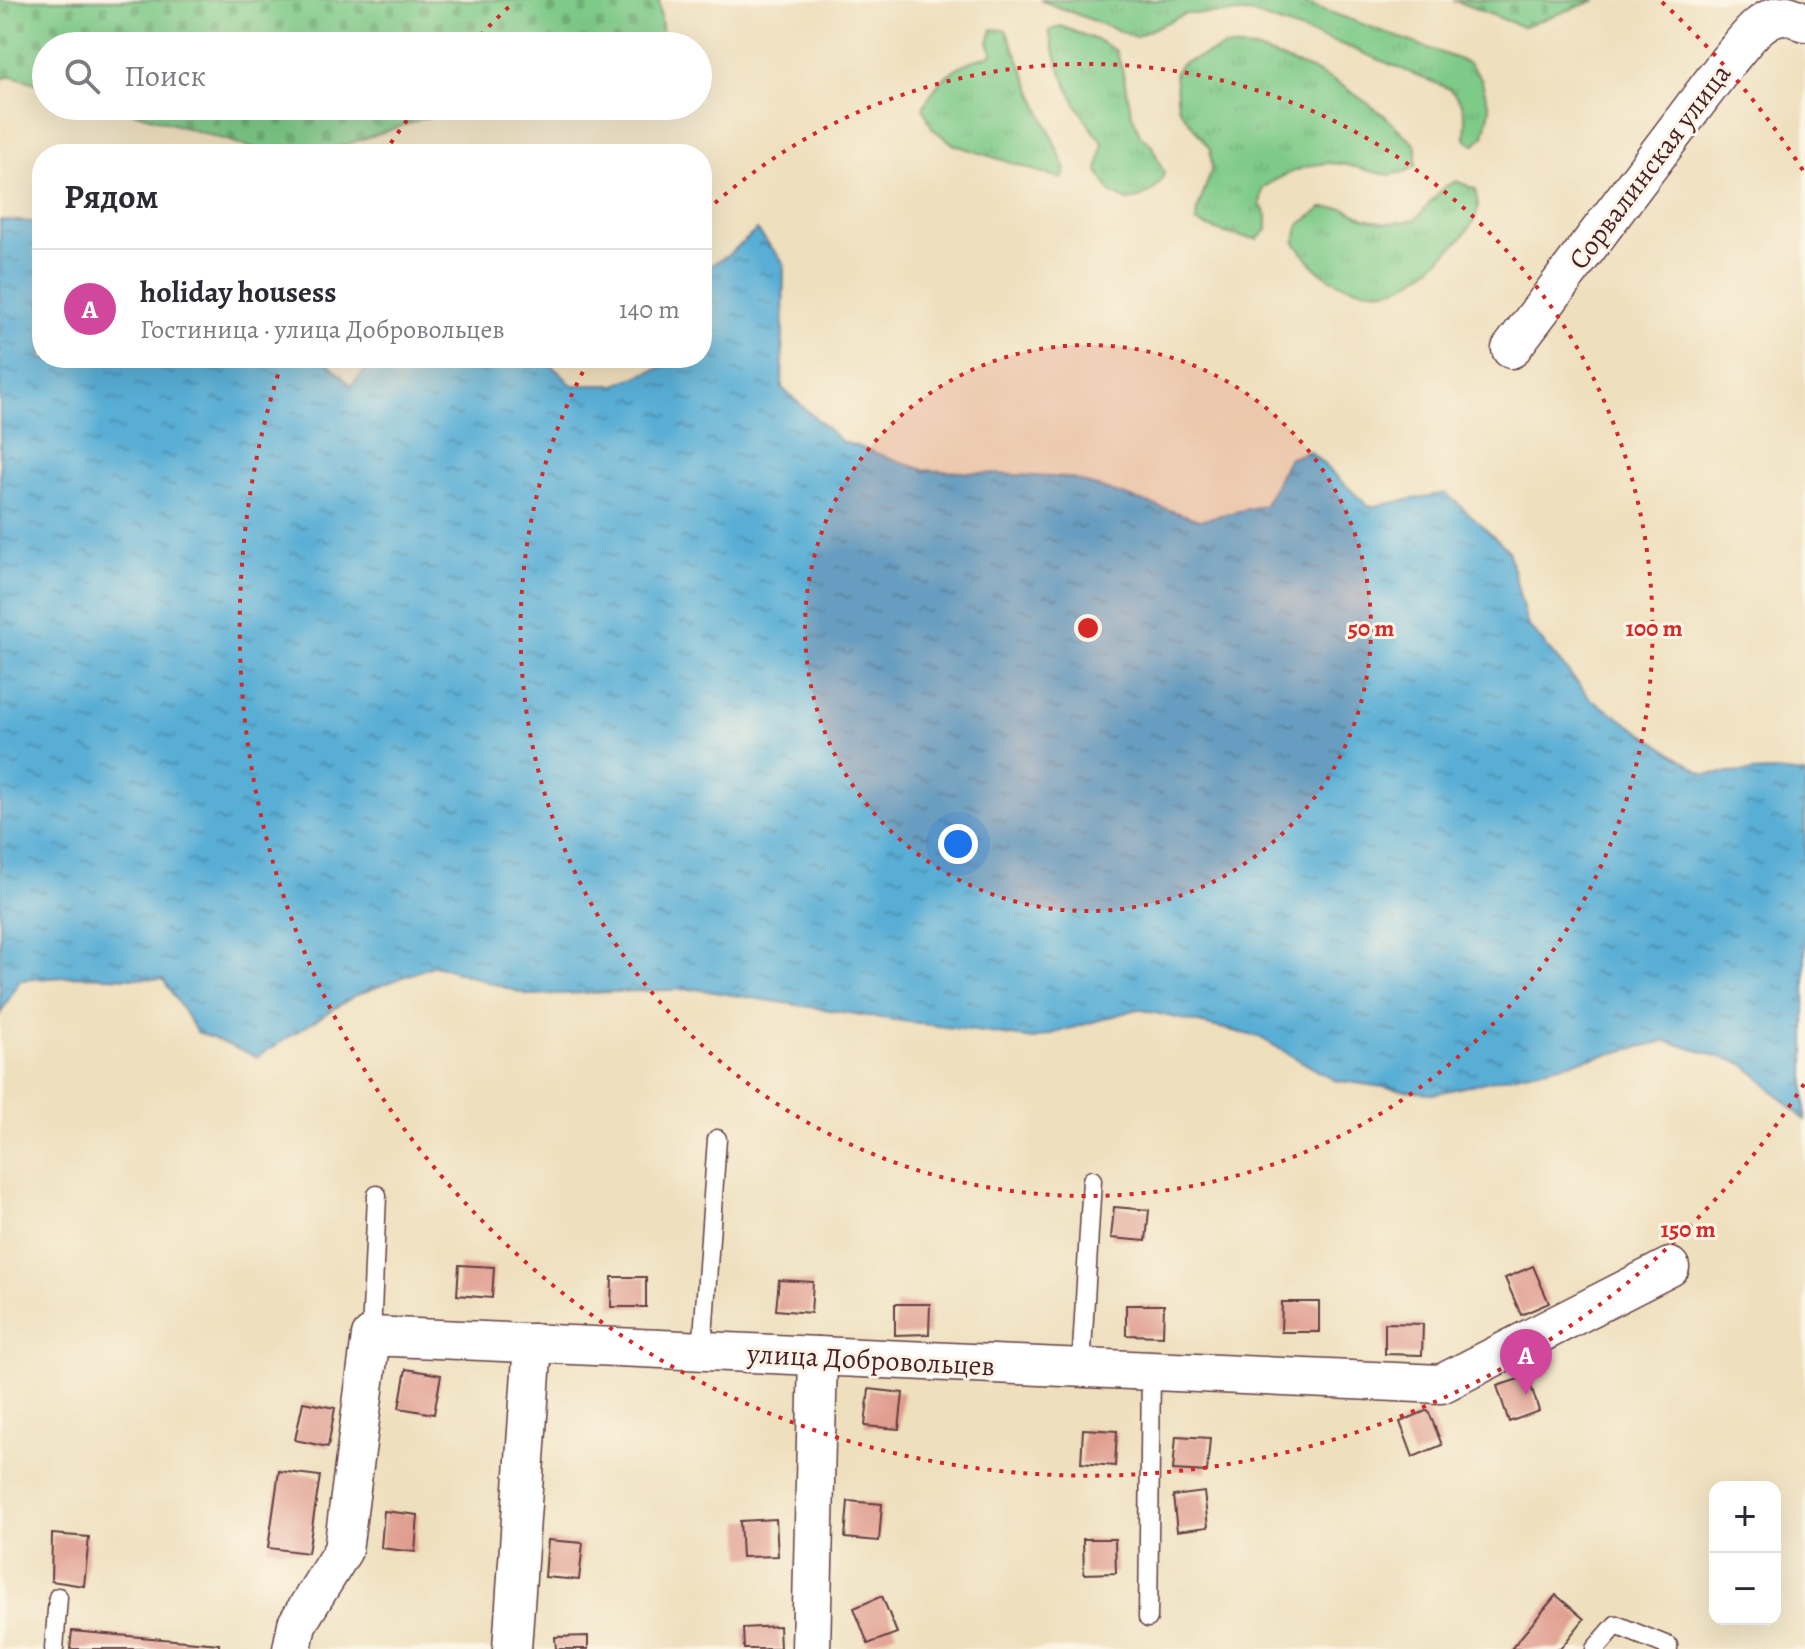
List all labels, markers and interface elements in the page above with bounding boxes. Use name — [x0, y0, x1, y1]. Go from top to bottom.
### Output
search box — [32, 32, 712, 120]
icon: search — [60, 54, 104, 98]
text: Поиск — [124, 56, 206, 96]
street label: Сорвалинская улица — [1560, 56, 1740, 277]
text: Рядом — [64, 173, 158, 220]
text: holiday housess — [140, 272, 336, 312]
text: A — [82, 292, 98, 327]
text: 140 m — [619, 292, 680, 327]
text: Гостиница · улица Добровольцев — [140, 312, 505, 347]
text: 50 m — [1348, 612, 1394, 644]
text: 100 m — [1625, 612, 1683, 644]
centre of rings — [1074, 614, 1102, 642]
your location — [938, 824, 978, 864]
text: 150 m — [1660, 1213, 1716, 1245]
pin: A — [1500, 1329, 1552, 1395]
street label: улица Добровольцев — [745, 1334, 996, 1385]
map controls — [1709, 1481, 1781, 1625]
button: + — [1709, 1481, 1781, 1553]
button: − — [1709, 1553, 1781, 1625]

